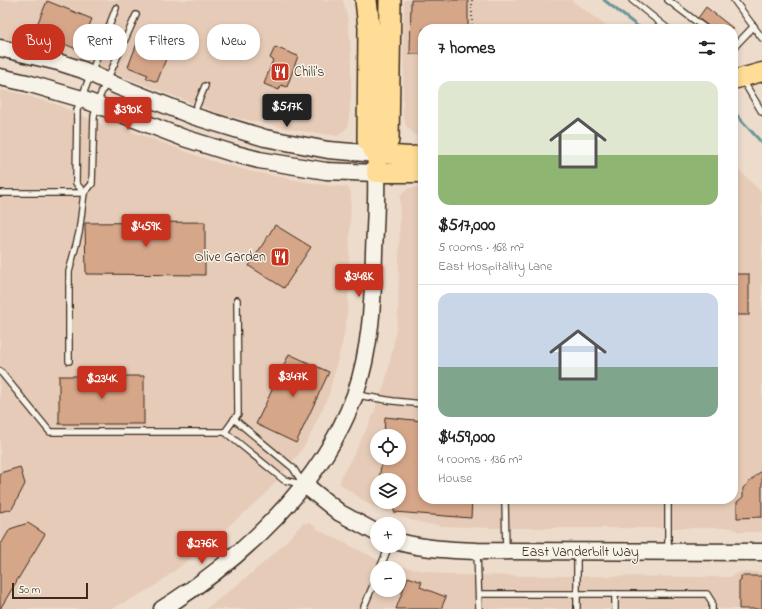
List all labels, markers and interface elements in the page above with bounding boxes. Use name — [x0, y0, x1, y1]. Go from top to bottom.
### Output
chip: Buy — [12, 24, 65, 60]
chip: Rent — [73, 24, 127, 60]
chip: Filters — [135, 24, 199, 60]
chip: New — [207, 24, 260, 60]
text: 7 homes — [438, 36, 496, 61]
icon: filters — [696, 37, 718, 59]
restaurant icon: Chili's — [269, 61, 291, 83]
place label: Chili's — [294, 62, 324, 83]
pin: $517K — [259, 94, 315, 128]
pin: $390K — [100, 97, 156, 131]
text: $517K — [271, 97, 303, 116]
text: $390K — [113, 100, 143, 119]
icon: home — [542, 107, 614, 179]
text: $517,000 — [438, 213, 495, 238]
pin: $459K — [118, 214, 174, 248]
text: $459K — [131, 217, 161, 236]
text: 5 rooms · 168 m² — [438, 238, 524, 257]
restaurant icon: Olive Garden — [269, 246, 291, 268]
place label: Olive Garden — [195, 247, 266, 268]
text: East Hospitality Lane — [438, 257, 552, 276]
pin: $348K — [331, 264, 387, 298]
text: $348K — [344, 267, 374, 286]
icon: home — [542, 319, 614, 391]
pin: $347K — [265, 364, 321, 398]
pin: $234K — [74, 366, 130, 400]
text: $347K — [278, 367, 308, 386]
text: $234K — [86, 369, 118, 388]
text: $459,000 — [438, 425, 495, 450]
map controls — [370, 429, 406, 597]
button: locate — [370, 429, 406, 465]
text: 4 rooms · 136 m² — [438, 450, 523, 469]
text: House — [438, 469, 472, 488]
button: layers — [370, 473, 406, 509]
button: + — [370, 517, 406, 553]
pin: $276K — [174, 531, 230, 565]
text: $276K — [186, 534, 218, 553]
street label: East Vanderbilt Way — [521, 542, 639, 564]
button: − — [370, 561, 406, 597]
scale bar — [12, 581, 88, 600]
text: 50 m — [18, 582, 40, 598]

